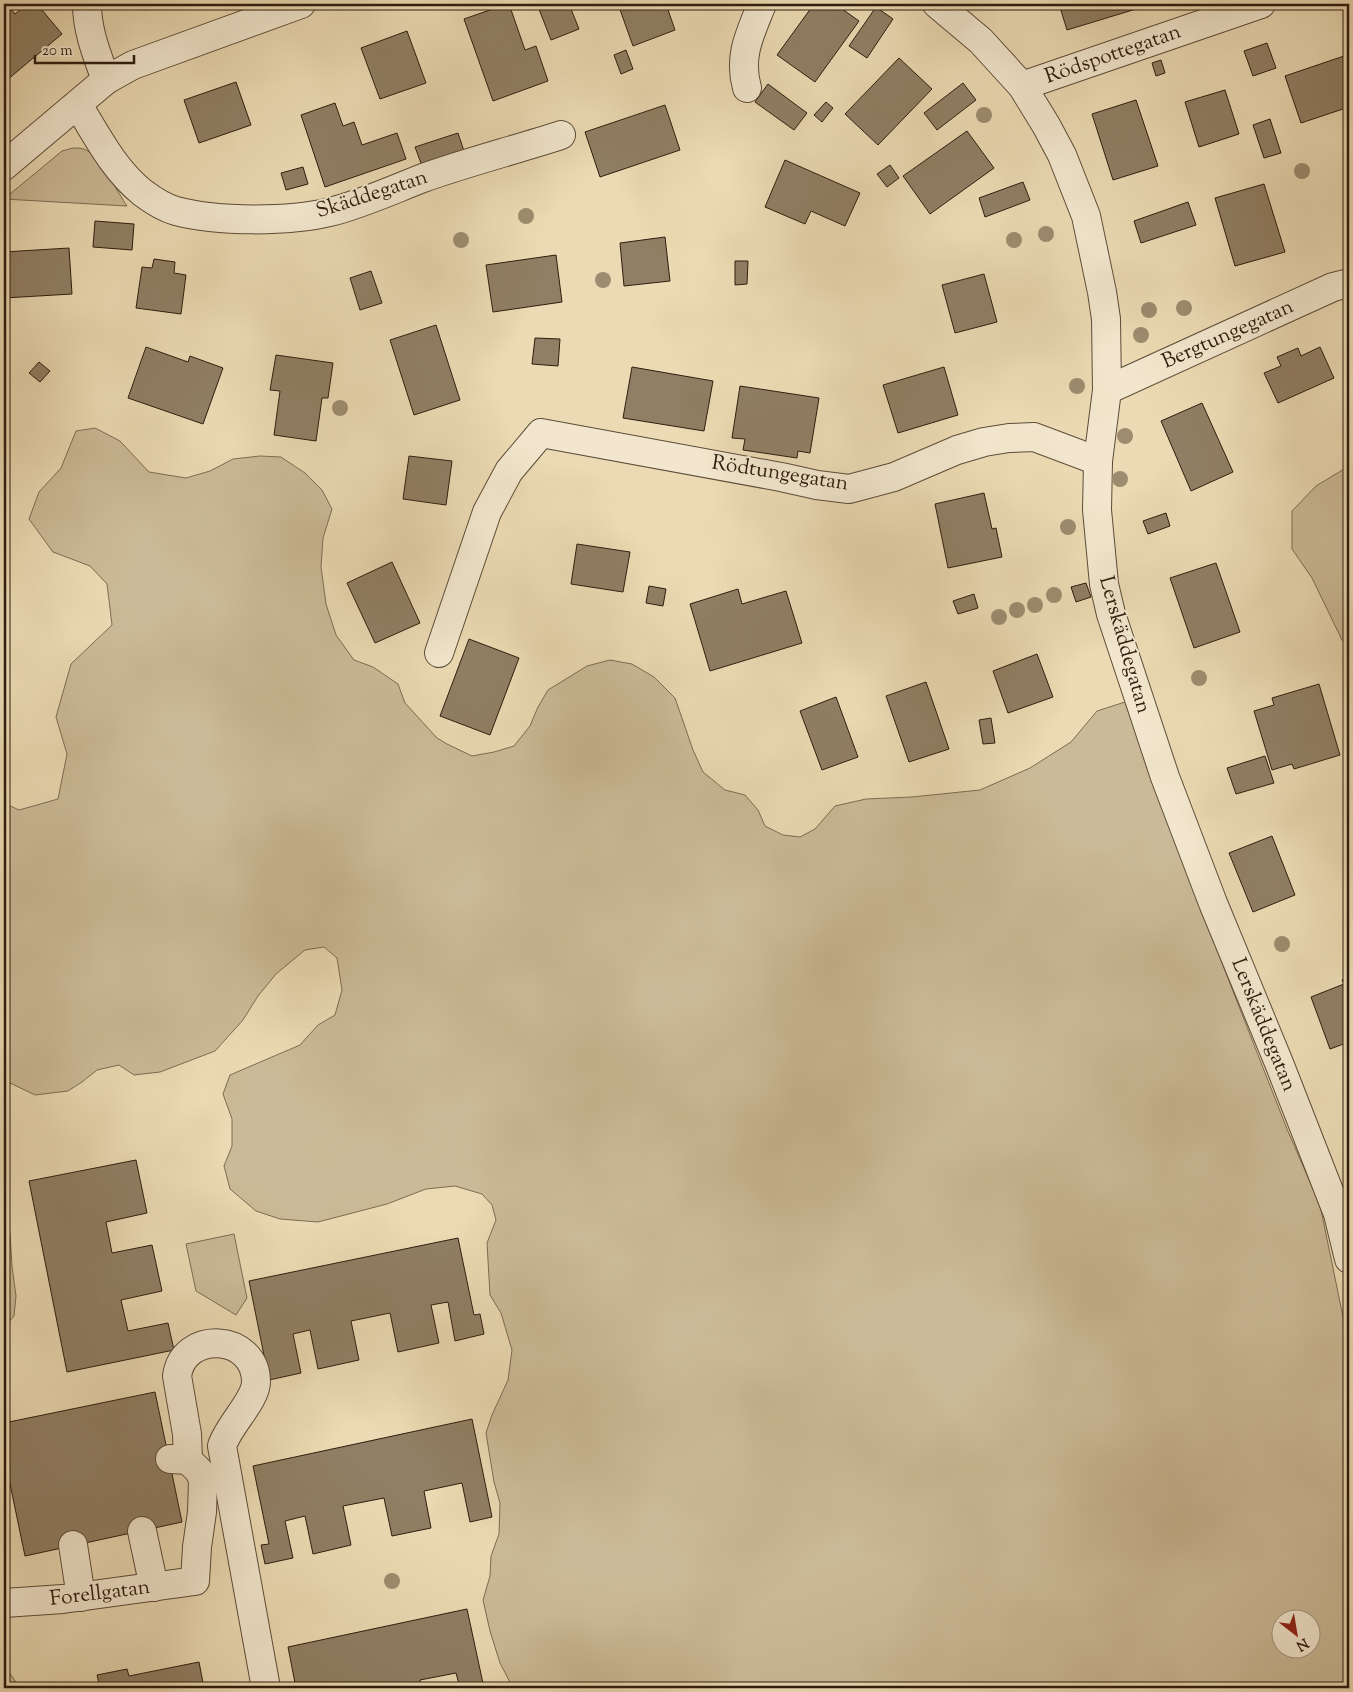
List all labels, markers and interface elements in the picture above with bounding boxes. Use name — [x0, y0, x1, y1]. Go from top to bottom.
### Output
street label: Rödspottegatan — [1041, 18, 1185, 92]
scale bar — [35, 32, 134, 64]
text: 20 m — [42, 41, 73, 62]
street label: Skäddegatan — [312, 163, 432, 227]
street label: Bergtungegatan — [1157, 293, 1299, 377]
street label: Rödtungegatan — [709, 448, 851, 500]
street label: Lerskäddegatan — [1090, 573, 1158, 717]
street label: Lerskäddegatan — [1223, 954, 1303, 1096]
street label: Forellgatan — [48, 1573, 152, 1615]
north arrow — [1270, 1610, 1320, 1660]
text: N — [1292, 1632, 1312, 1655]

